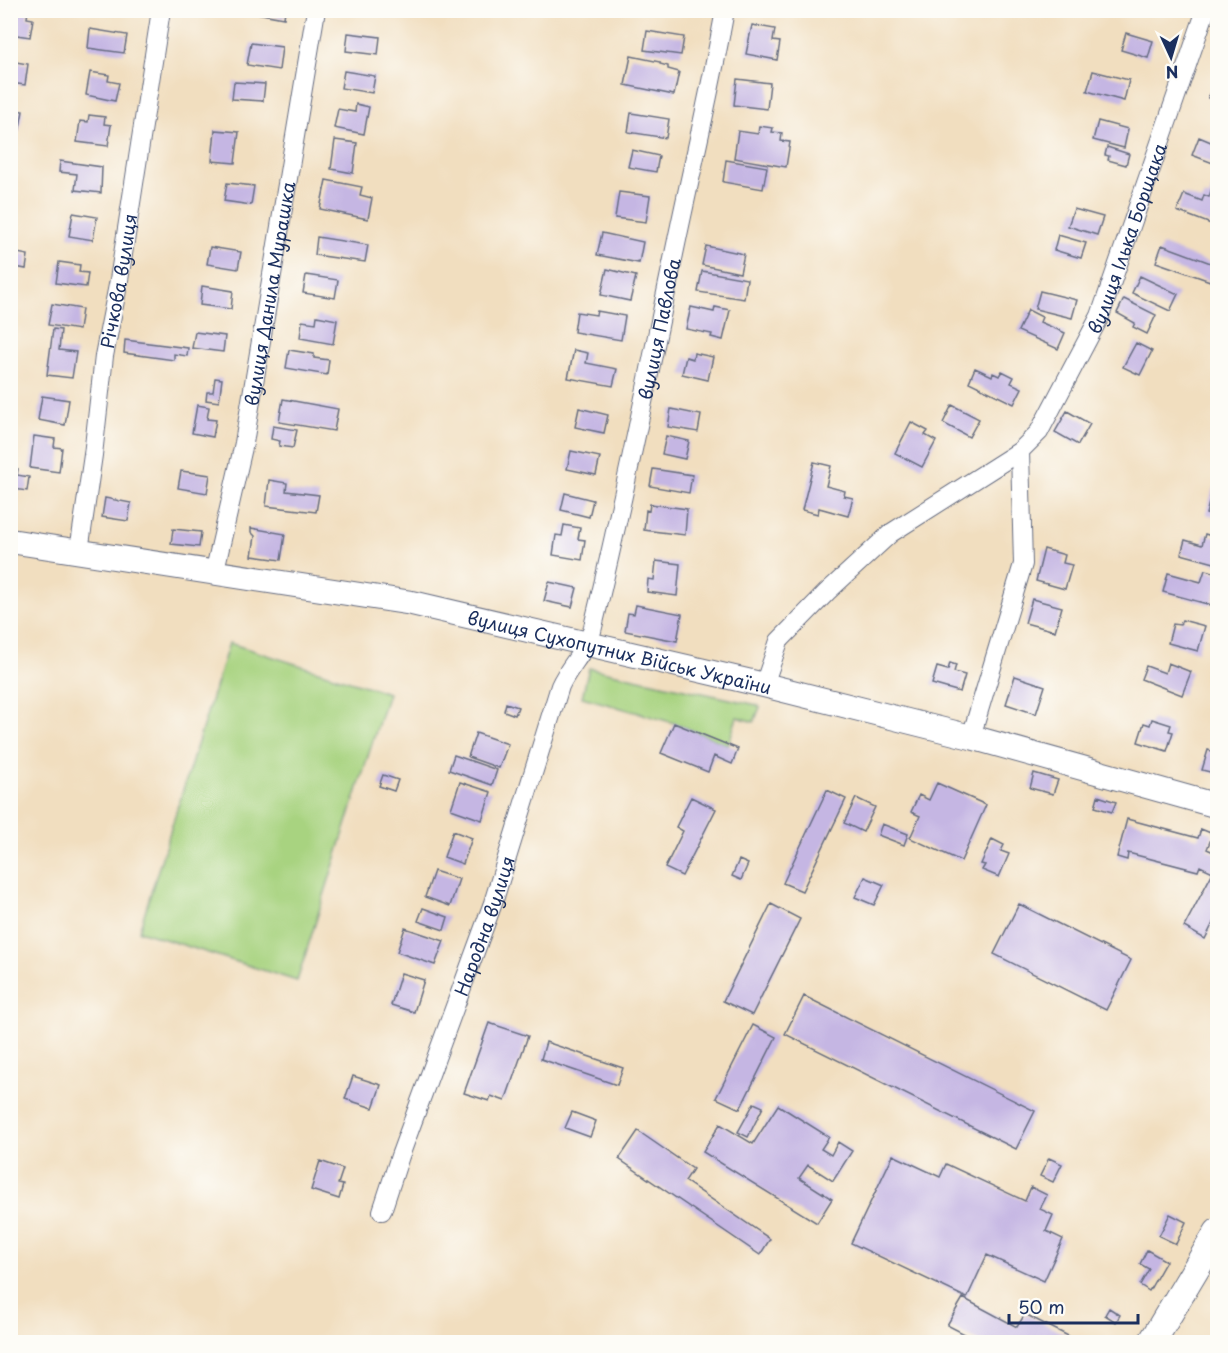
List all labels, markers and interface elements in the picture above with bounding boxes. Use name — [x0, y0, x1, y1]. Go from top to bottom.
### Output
north arrow — [1141, 27, 1201, 87]
text: N — [1165, 61, 1179, 85]
street label: вулиця Ілька Борщака — [1080, 138, 1173, 338]
street label: вулиця Данила Мурашка — [237, 179, 301, 408]
street label: Річкова вулиця — [92, 212, 143, 351]
street label: вулиця Павлова — [631, 254, 687, 402]
street label: вулиця Сухопутних Військ України — [465, 603, 775, 700]
street label: Народна вулиця — [447, 852, 520, 999]
scale bar — [1009, 1287, 1138, 1325]
text: 50 m — [1018, 1293, 1065, 1320]

